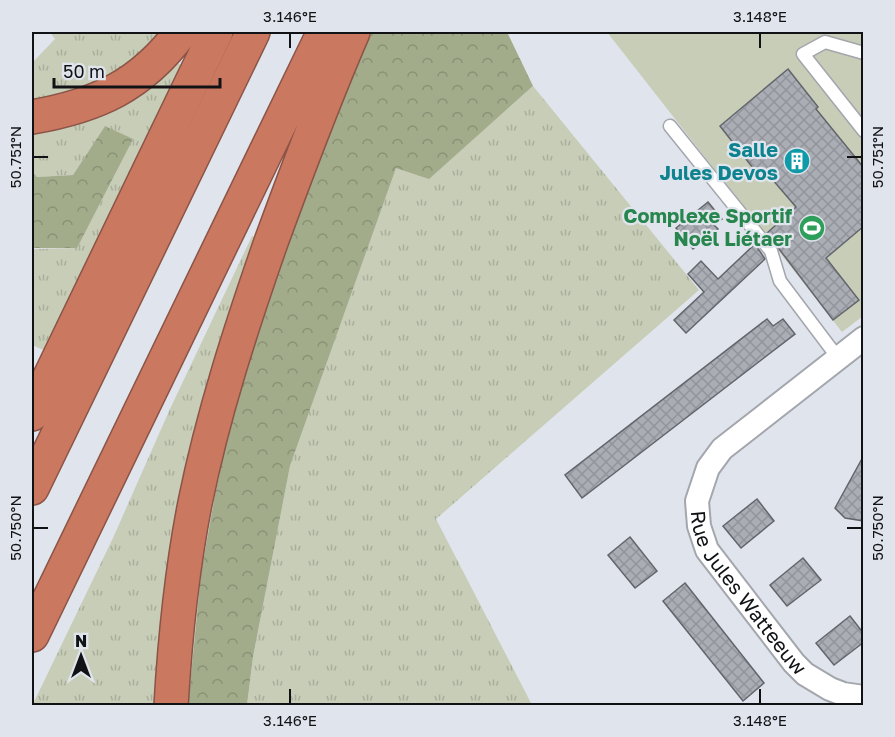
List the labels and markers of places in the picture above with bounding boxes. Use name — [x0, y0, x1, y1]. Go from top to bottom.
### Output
place label: Salle Jules Devos — [660, 137, 778, 184]
building icon: Salle Jules Devos — [782, 146, 812, 176]
place label: Complexe Sportif Noël Liétaer — [623, 203, 793, 250]
sports icon: Complexe Sportif Noël Liétaer — [797, 213, 827, 243]

